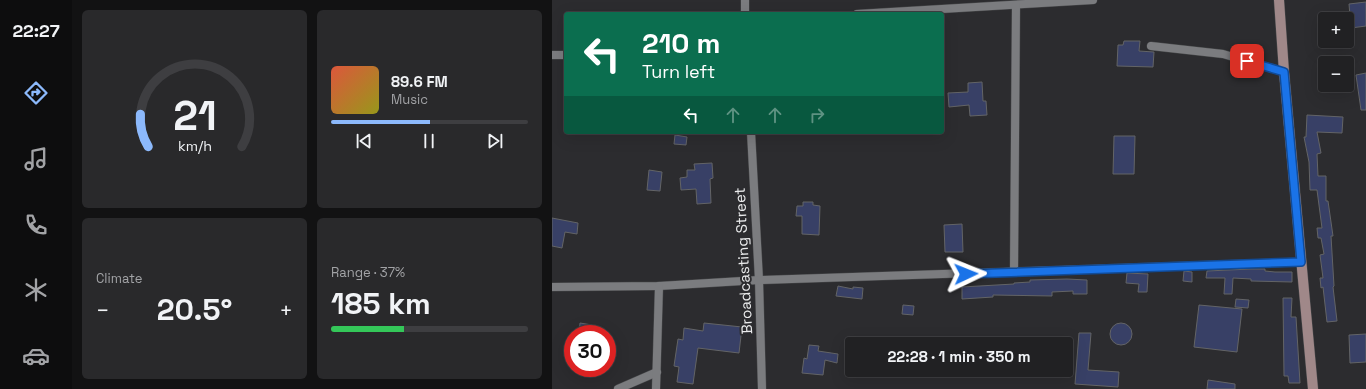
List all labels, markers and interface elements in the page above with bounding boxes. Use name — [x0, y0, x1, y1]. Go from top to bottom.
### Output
map controls — [1318, 12, 1354, 92]
button: + — [1318, 12, 1354, 48]
text: 22:27 — [12, 19, 60, 42]
text: 210 m — [642, 25, 720, 61]
icon: left — [576, 28, 628, 80]
pin — [1230, 44, 1264, 78]
icon: arrive — [1236, 50, 1258, 72]
button: − — [1318, 56, 1354, 92]
text: Turn left — [642, 60, 715, 83]
text: 89.6 FM — [391, 72, 448, 91]
icon: directions — [22, 79, 50, 107]
text: 21 — [173, 89, 216, 142]
text: Music — [391, 91, 428, 108]
icon: left — [680, 104, 702, 126]
icon: ahead — [722, 104, 744, 126]
icon: ahead — [764, 104, 786, 126]
icon: right — [806, 104, 828, 126]
icon: previous — [353, 130, 375, 152]
icon: pause — [418, 130, 440, 152]
icon: next — [484, 130, 506, 152]
text: km/h — [177, 136, 212, 154]
icon: music — [22, 145, 50, 173]
street label: Broadcasting Street — [730, 187, 756, 335]
icon: phone — [22, 211, 50, 239]
position arrow — [945, 253, 987, 295]
text: Range · 37% — [331, 264, 405, 281]
text: Climate — [96, 270, 142, 287]
icon: climate — [22, 276, 50, 304]
text: 185 km — [331, 284, 431, 323]
text: 20.5° — [157, 290, 232, 329]
text: − — [96, 296, 110, 324]
text: + — [279, 296, 293, 324]
speed limit sign: 30 — [564, 325, 616, 377]
icon: car — [22, 342, 50, 370]
text: 22:28 · 1 min · 350 m — [887, 347, 1031, 366]

